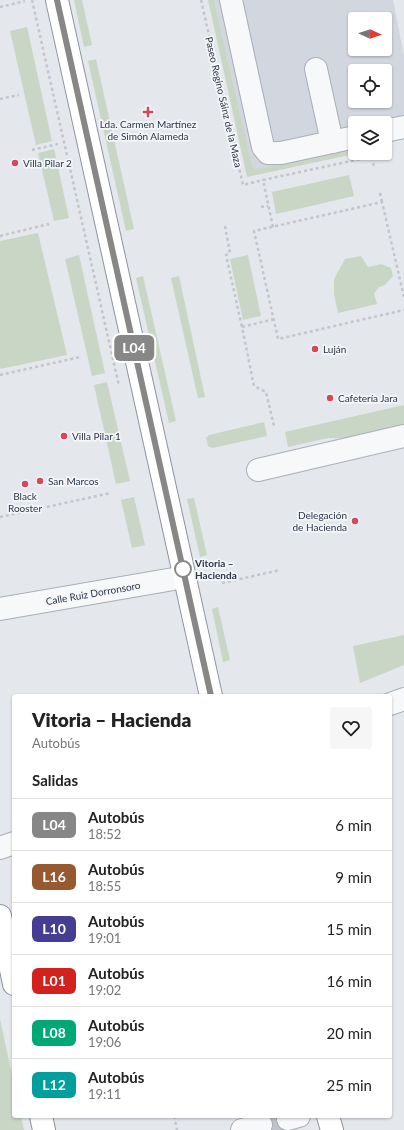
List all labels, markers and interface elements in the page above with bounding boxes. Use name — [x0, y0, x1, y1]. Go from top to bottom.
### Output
north arrow — [348, 12, 392, 56]
map controls — [348, 12, 392, 160]
street label: Paseo Regino Sáinz de la Maza — [203, 36, 245, 168]
button: locate — [348, 64, 392, 108]
marker: Lda. Carmen Martínez de Simón Alameda — [143, 107, 153, 117]
button: layers — [348, 116, 392, 160]
place label: Lda. Carmen Martínez de Simón Alameda — [100, 118, 197, 142]
place label: Villa Pilar 2 — [23, 157, 72, 169]
marker: Villa Pilar 2 — [10, 158, 20, 168]
line badge: L04 — [111, 335, 157, 361]
text: L04 — [122, 339, 146, 356]
place label: Luján — [323, 343, 346, 355]
marker: Luján — [310, 344, 320, 354]
place label: Cafetería Jara — [338, 392, 398, 404]
marker: Cafetería Jara — [325, 393, 335, 403]
place label: Villa Pilar 1 — [72, 430, 121, 442]
marker: Villa Pilar 1 — [59, 431, 69, 441]
place label: San Marcos — [48, 475, 99, 487]
marker: San Marcos — [35, 476, 45, 486]
marker: Black Rooster — [20, 479, 30, 489]
place label: Black Rooster — [8, 490, 42, 514]
place label: Delegación de Hacienda — [292, 509, 347, 533]
marker: Delegación de Hacienda — [350, 516, 360, 526]
place label: Vitoria – Hacienda — [194, 557, 237, 581]
marker: Vitoria – Hacienda — [174, 560, 192, 578]
street label: Calle Ruiz Dorronsoro — [45, 579, 142, 607]
button: heart — [330, 707, 372, 749]
text: Vitoria – Hacienda — [32, 708, 191, 731]
text: Autobús — [32, 735, 80, 751]
text: Salidas — [32, 771, 78, 789]
text: Autobús — [88, 808, 144, 826]
text: L04 — [42, 816, 66, 833]
text: 6 min — [335, 816, 372, 834]
text: 18:52 — [88, 826, 121, 842]
text: Autobús — [88, 860, 144, 878]
text: L16 — [42, 868, 66, 885]
text: 9 min — [335, 868, 372, 886]
text: 18:55 — [88, 878, 121, 894]
text: Autobús — [88, 912, 144, 930]
text: L10 — [42, 920, 66, 937]
text: 15 min — [326, 920, 372, 938]
text: 19:01 — [88, 930, 121, 946]
text: Autobús — [88, 964, 144, 982]
text: L01 — [42, 972, 66, 989]
text: 16 min — [326, 972, 372, 990]
text: 19:02 — [88, 982, 121, 998]
text: Autobús — [88, 1016, 144, 1034]
text: L08 — [42, 1024, 66, 1041]
text: 20 min — [326, 1024, 372, 1042]
text: 19:06 — [88, 1034, 121, 1050]
text: Autobús — [88, 1068, 144, 1086]
text: L12 — [42, 1076, 66, 1093]
text: 25 min — [326, 1076, 372, 1094]
text: 19:11 — [88, 1086, 121, 1102]

